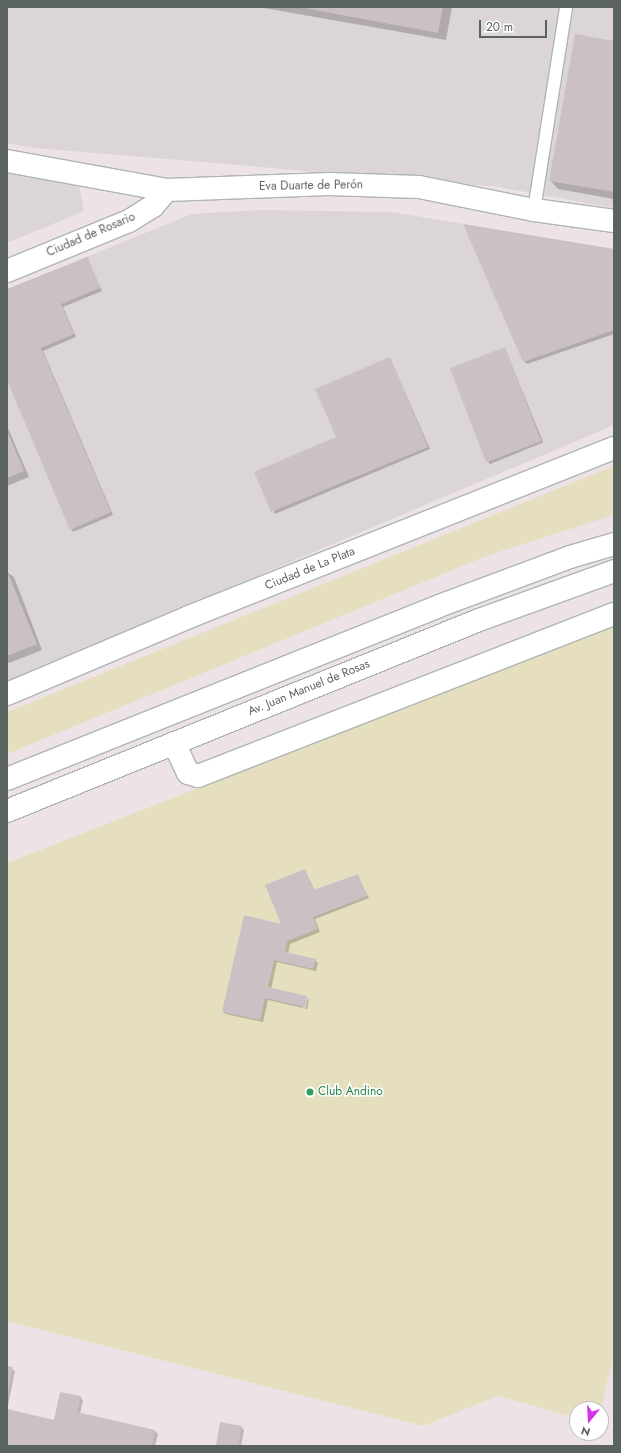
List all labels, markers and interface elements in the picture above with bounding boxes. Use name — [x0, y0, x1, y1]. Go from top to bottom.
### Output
scale bar — [481, 12, 549, 38]
text: 20 m — [486, 18, 513, 36]
street label: Eva Duarte de Perón — [259, 178, 363, 194]
street label: Ciudad de Rosario — [44, 210, 138, 260]
street label: Ciudad de La Plata — [263, 544, 357, 594]
street label: Av. Juan Manuel de Rosas — [246, 657, 372, 719]
place label: Club Andino — [318, 1085, 383, 1099]
marker: Club Andino — [305, 1087, 315, 1097]
north arrow — [569, 1401, 609, 1441]
text: N — [579, 1423, 592, 1440]

